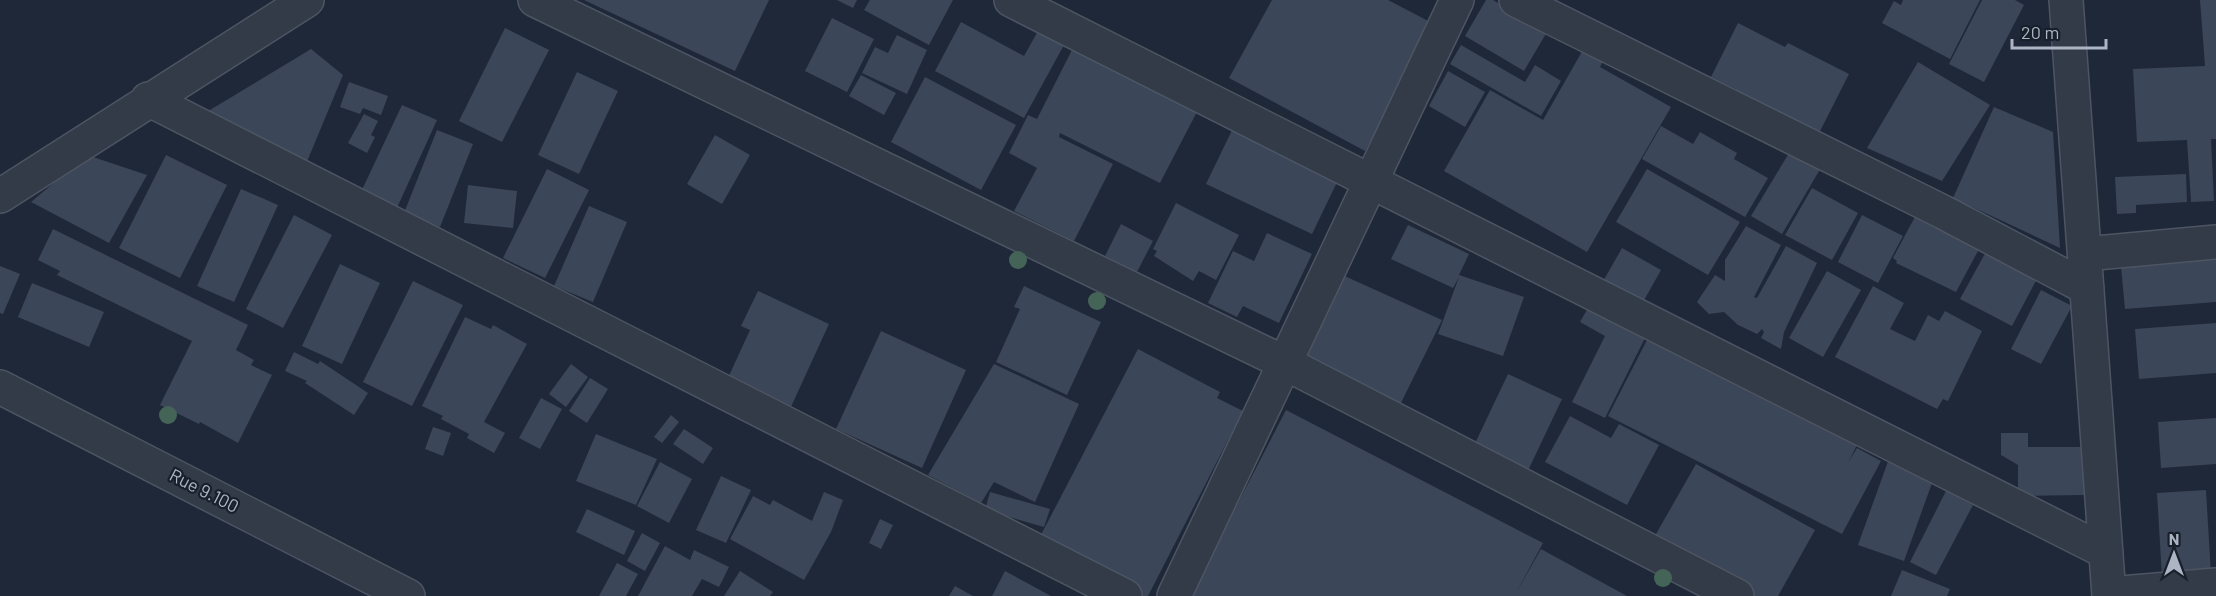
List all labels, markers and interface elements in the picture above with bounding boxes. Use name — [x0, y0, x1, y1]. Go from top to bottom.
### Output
scale bar — [2012, 12, 2106, 50]
text: 20 m — [2021, 21, 2059, 43]
street label: Rue 9.100 — [166, 463, 243, 517]
north arrow — [2144, 524, 2204, 584]
text: N — [2169, 529, 2179, 548]

